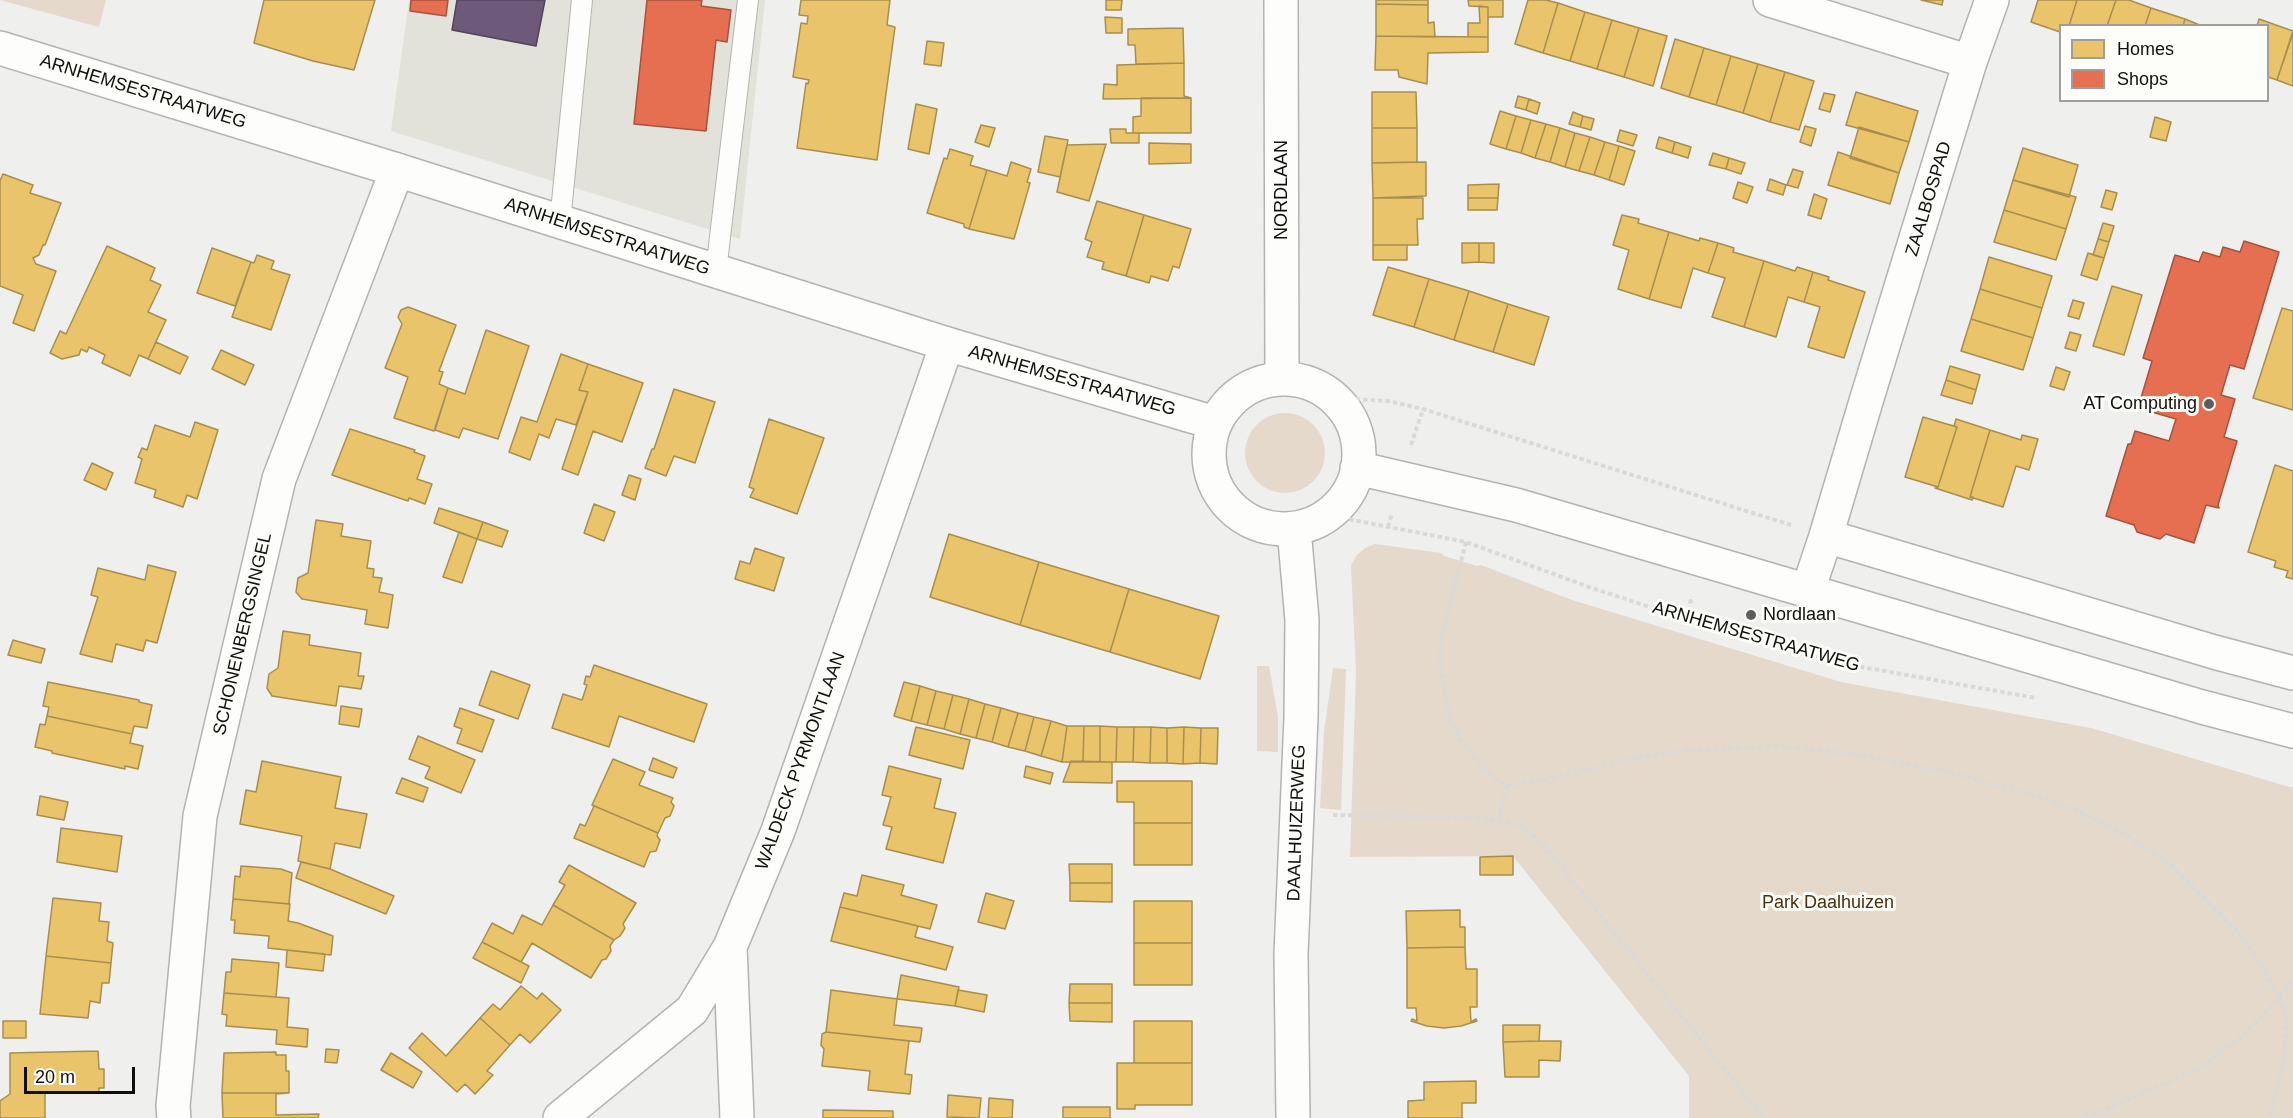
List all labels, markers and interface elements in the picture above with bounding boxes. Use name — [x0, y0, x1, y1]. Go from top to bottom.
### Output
legend — [2059, 24, 2269, 102]
text: Homes — [2117, 39, 2174, 59]
street label: ARNHEMSESTRAATWEG — [37, 50, 249, 134]
text: Shops — [2117, 69, 2168, 89]
street label: ZAALBOSPAD — [1901, 139, 1957, 259]
street label: NORDLAAN — [1271, 140, 1293, 240]
street label: ARNHEMSESTRAATWEG — [502, 194, 712, 280]
street label: ARNHEMSESTRAATWEG — [966, 341, 1178, 421]
place label: AT Computing — [2083, 393, 2197, 415]
marker: AT Computing — [2202, 397, 2216, 411]
street label: SCHONENBERGSINGEL — [209, 531, 277, 737]
street label: ARNHEMSESTRAATWEG — [1650, 597, 1862, 677]
place label: Nordlaan — [1763, 604, 1836, 626]
marker: Nordlaan — [1744, 608, 1758, 622]
street label: WALDECK PYRMONTLAAN — [751, 649, 851, 873]
street label: DAALHUIZERWEG — [1283, 744, 1311, 902]
park label: Park Daalhuizen — [1762, 892, 1894, 914]
scale bar — [27, 1055, 138, 1093]
text: 20 m — [35, 1067, 75, 1087]

